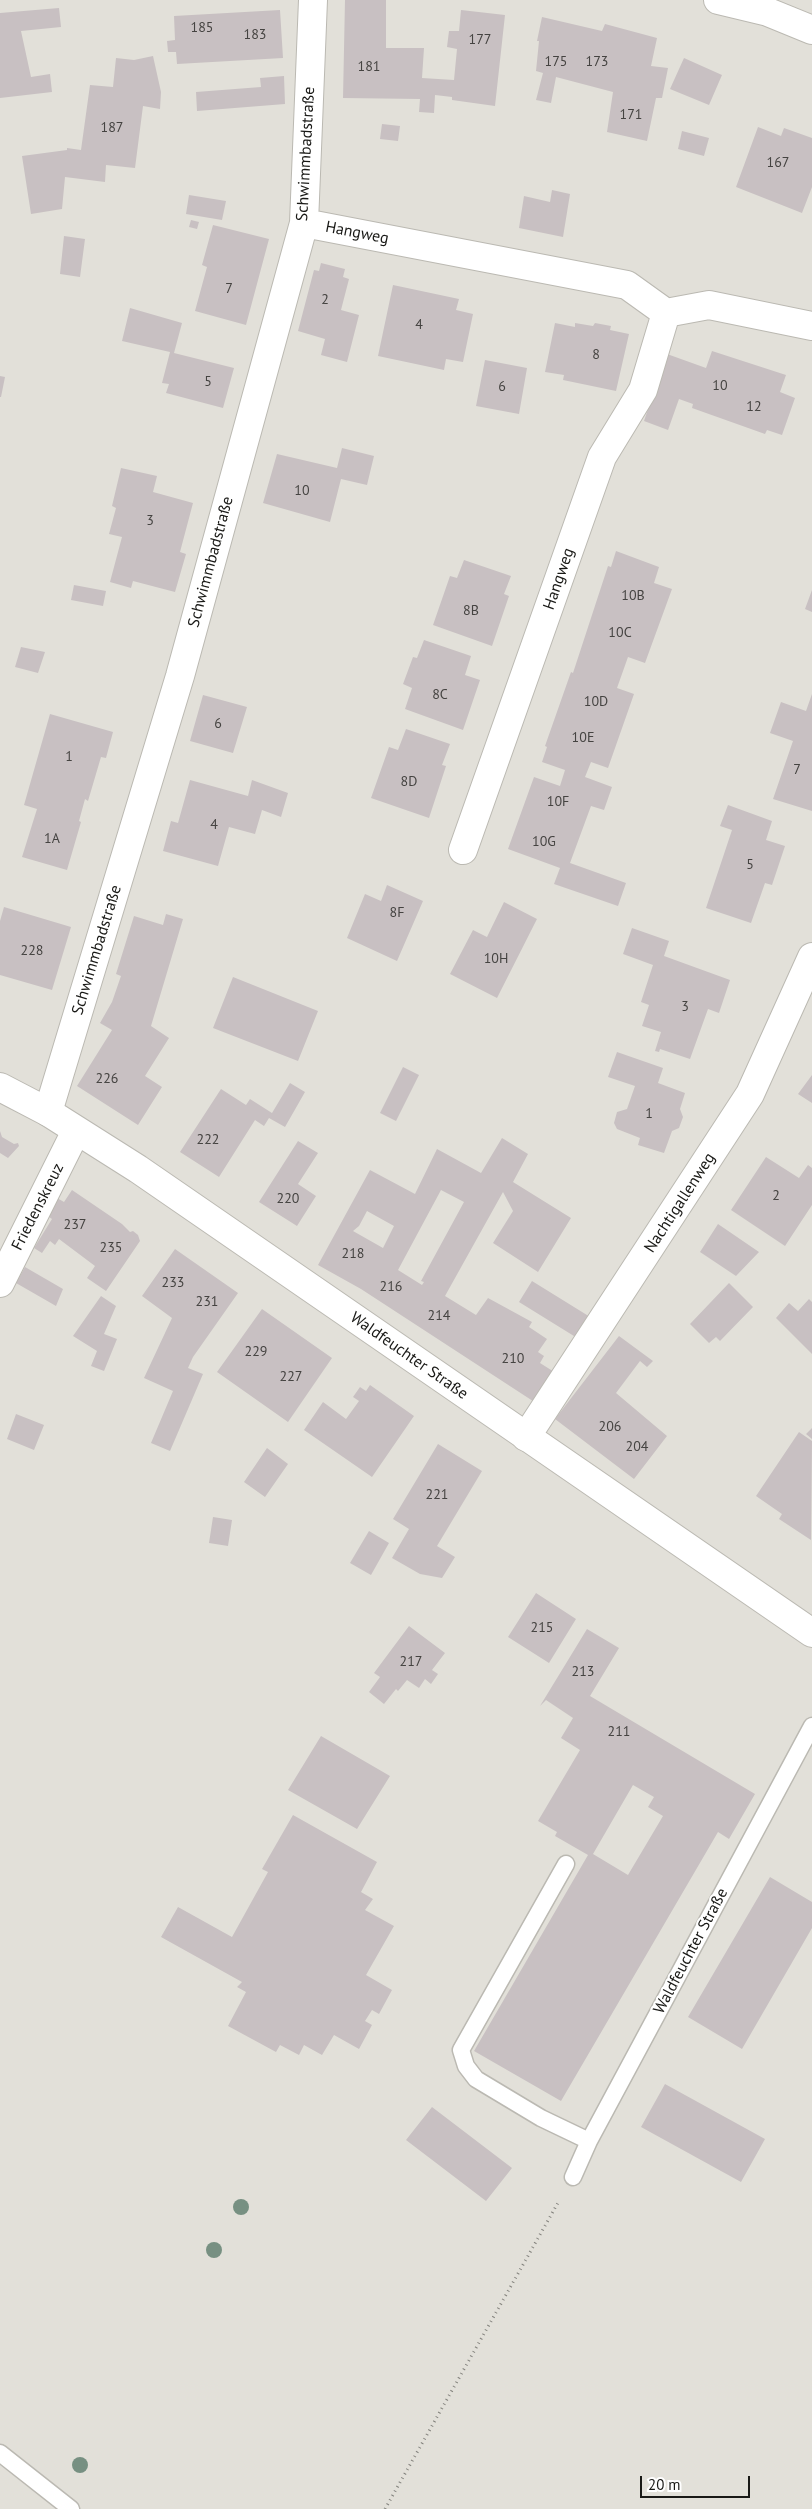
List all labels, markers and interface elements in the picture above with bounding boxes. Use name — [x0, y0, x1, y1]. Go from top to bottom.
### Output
house number: 185 — [191, 20, 213, 36]
house number: 183 — [244, 27, 266, 43]
house number: 177 — [469, 32, 491, 48]
house number: 175 — [545, 54, 567, 70]
house number: 173 — [586, 54, 608, 70]
house number: 181 — [358, 59, 380, 75]
street label: Schwimmbadstraße — [293, 86, 319, 222]
house number: 171 — [620, 107, 642, 123]
house number: 187 — [101, 120, 123, 136]
house number: 167 — [767, 155, 789, 171]
street label: Hangweg — [324, 217, 390, 249]
house number: 7 — [225, 281, 233, 297]
house number: 2 — [321, 292, 329, 308]
house number: 4 — [415, 317, 423, 333]
house number: 8 — [592, 347, 600, 363]
house number: 5 — [204, 374, 212, 390]
house number: 10 — [712, 378, 728, 394]
house number: 6 — [498, 379, 506, 395]
house number: 12 — [746, 399, 762, 415]
house number: 10 — [294, 483, 310, 499]
street label: Schwimmbadstraße — [184, 494, 238, 630]
house number: 3 — [146, 513, 154, 529]
street label: Hangweg — [539, 546, 579, 612]
house number: 10B — [621, 588, 645, 604]
house number: 8B — [463, 603, 479, 619]
house number: 10C — [608, 625, 632, 641]
house number: 8C — [432, 687, 448, 703]
house number: 10D — [584, 694, 608, 710]
house number: 6 — [214, 716, 222, 732]
house number: 10E — [572, 730, 594, 746]
house number: 1 — [65, 749, 73, 765]
house number: 7 — [793, 762, 801, 778]
house number: 8D — [401, 774, 417, 790]
house number: 10F — [547, 794, 569, 810]
house number: 4 — [210, 817, 218, 833]
house number: 1A — [44, 831, 60, 847]
house number: 10G — [532, 834, 556, 850]
house number: 5 — [746, 857, 754, 873]
street label: Schwimmbadstraße — [68, 883, 126, 1017]
house number: 8F — [390, 905, 404, 921]
house number: 228 — [21, 943, 43, 959]
house number: 10H — [484, 951, 508, 967]
house number: 3 — [681, 999, 689, 1015]
house number: 226 — [96, 1071, 118, 1087]
house number: 1 — [645, 1106, 653, 1122]
house number: 222 — [197, 1132, 219, 1148]
street label: Nachtigallenweg — [641, 1149, 719, 1257]
street label: Friedenskreuz — [8, 1160, 68, 1254]
house number: 2 — [772, 1188, 780, 1204]
house number: 220 — [277, 1191, 299, 1207]
house number: 237 — [64, 1217, 86, 1233]
house number: 235 — [100, 1240, 122, 1256]
house number: 218 — [342, 1246, 364, 1262]
house number: 233 — [162, 1275, 184, 1291]
house number: 216 — [380, 1279, 402, 1295]
house number: 231 — [196, 1294, 218, 1310]
street label: Waldfeuchter Straße — [346, 1308, 472, 1404]
house number: 214 — [428, 1308, 450, 1324]
house number: 229 — [245, 1344, 267, 1360]
house number: 210 — [502, 1351, 524, 1367]
house number: 227 — [280, 1369, 302, 1385]
house number: 206 — [599, 1419, 621, 1435]
house number: 204 — [626, 1439, 648, 1455]
house number: 221 — [426, 1487, 448, 1503]
house number: 215 — [531, 1620, 553, 1636]
house number: 217 — [400, 1654, 422, 1670]
house number: 213 — [572, 1664, 594, 1680]
house number: 211 — [608, 1724, 630, 1740]
street label: Waldfeuchter Straße — [650, 1885, 732, 2017]
scale bar — [642, 2466, 752, 2498]
text: 20 m — [648, 2475, 681, 2494]

